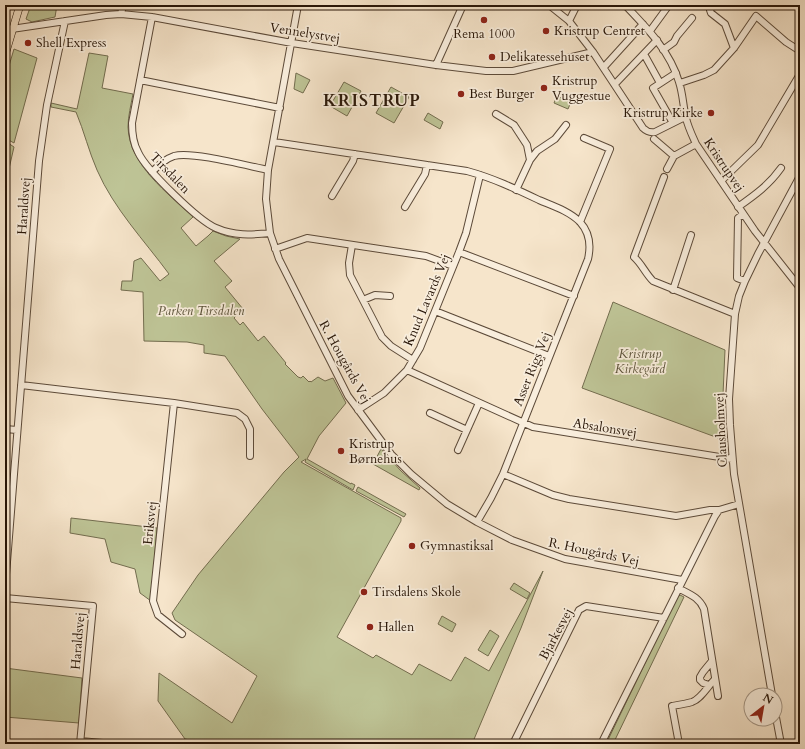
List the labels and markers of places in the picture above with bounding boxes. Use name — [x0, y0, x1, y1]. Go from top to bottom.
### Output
marker: Rema 1000 — [479, 15, 489, 25]
place label: Kristrup Centret — [554, 22, 645, 40]
place label: Rema 1000 — [453, 25, 515, 43]
marker: Kristrup Centret — [541, 26, 551, 36]
place label: Shell Express — [36, 34, 106, 52]
marker: Shell Express — [23, 38, 33, 48]
place label: Delikatessehuset — [500, 48, 589, 66]
marker: Delikatessehuset — [487, 52, 497, 62]
place label: Kristrup Vuggestue — [552, 72, 611, 105]
marker: Kristrup Vuggestue — [539, 83, 549, 93]
place label: Best Burger — [469, 85, 535, 103]
marker: Best Burger — [456, 89, 466, 99]
place label: Kristrup Kirke — [623, 104, 703, 122]
marker: Kristrup Kirke — [706, 108, 716, 118]
place label: Kristrup Børnehus — [349, 435, 402, 468]
marker: Kristrup Børnehus — [336, 446, 346, 456]
place label: Gymnastiksal — [420, 537, 494, 555]
marker: Gymnastiksal — [407, 541, 417, 551]
place label: Tirsdalens Skole — [372, 583, 461, 601]
marker: Tirsdalens Skole — [359, 587, 369, 597]
place label: Hallen — [378, 618, 415, 636]
marker: Hallen — [365, 622, 375, 632]

